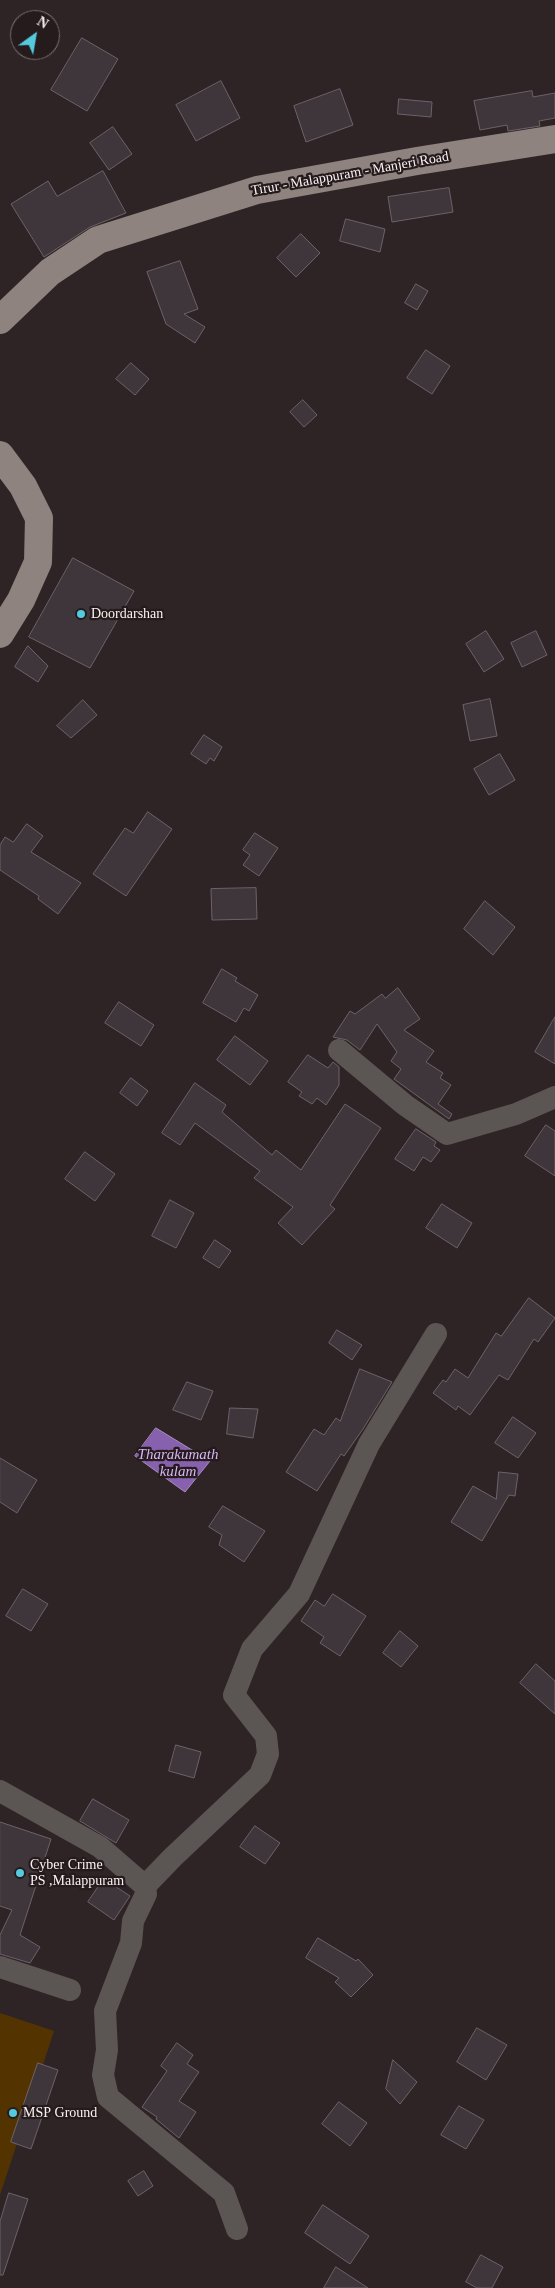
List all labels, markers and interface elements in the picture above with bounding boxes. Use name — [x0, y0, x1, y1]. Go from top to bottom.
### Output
north arrow — [10, 10, 60, 60]
text: N — [34, 14, 51, 32]
street label: Tirur - Malappuram - Manjeri Road — [250, 148, 450, 200]
place label: Doordarshan — [91, 606, 163, 622]
marker: Doordarshan — [75, 608, 87, 620]
water label: Tharakumath kulam — [138, 1446, 218, 1481]
place label: Cyber Crime PS ,Malappuram — [30, 1857, 124, 1890]
marker: Cyber Crime PS ,Malappuram — [14, 1867, 26, 1879]
place label: MSP Ground — [23, 2105, 97, 2121]
marker: MSP Ground — [7, 2107, 19, 2119]

